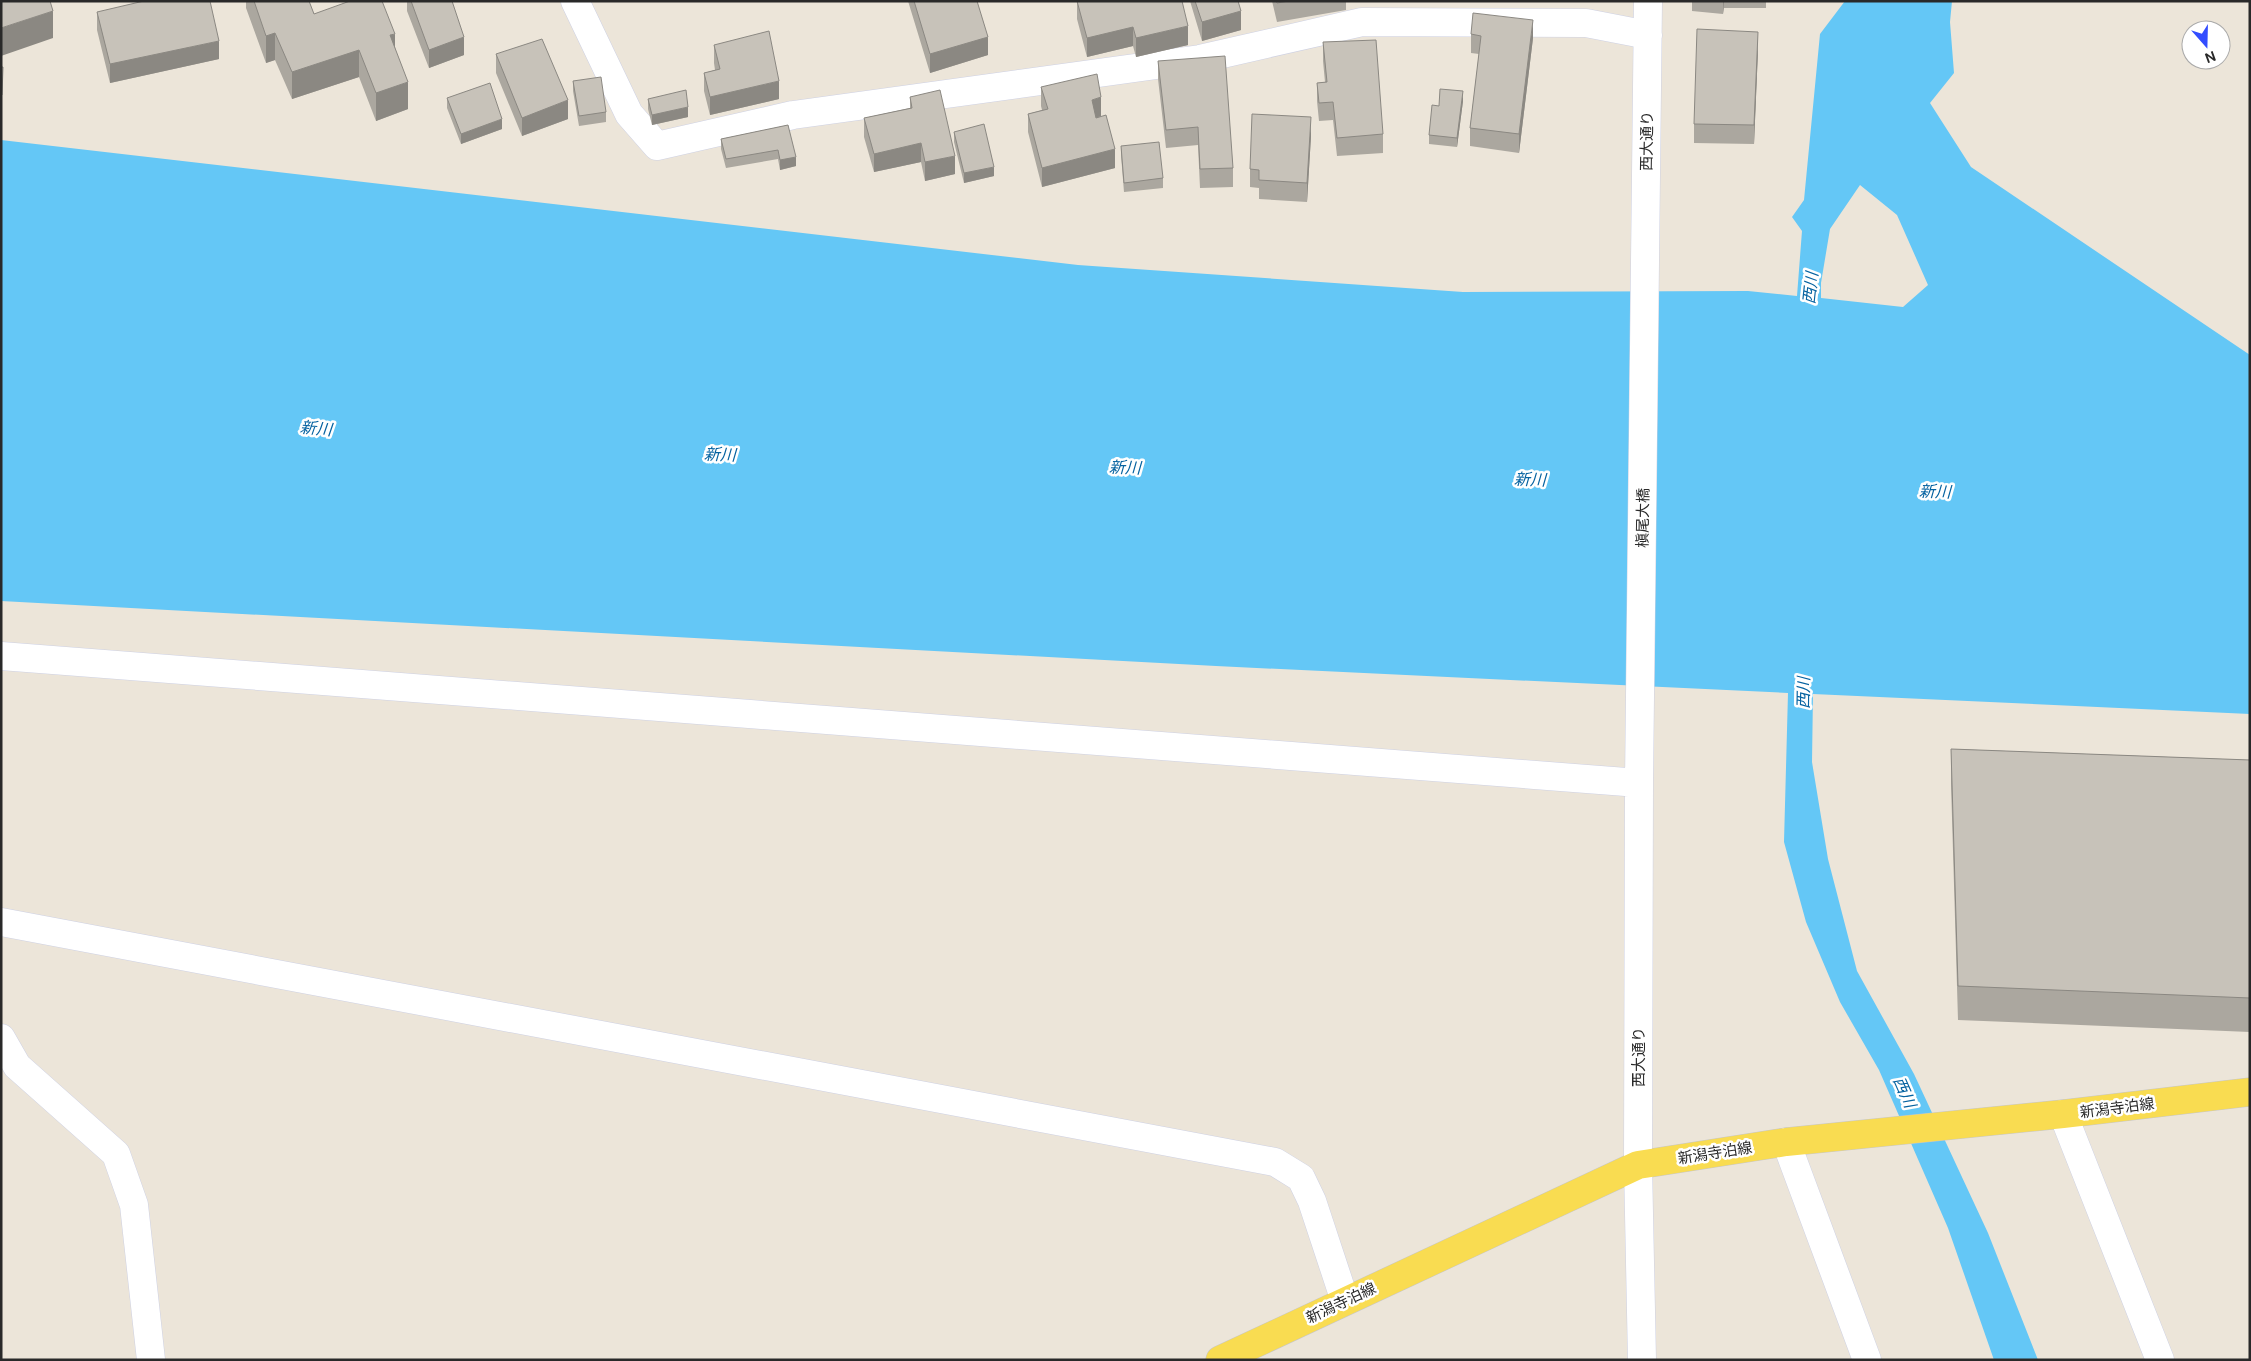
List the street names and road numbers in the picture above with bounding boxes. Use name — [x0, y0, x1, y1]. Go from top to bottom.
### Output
street label: 西大通り — [1636, 111, 1658, 171]
street label: 槇尾大橋 — [1632, 488, 1654, 548]
street label: 西大通り — [1629, 1027, 1649, 1087]
street label: 新潟寺泊線 — [2079, 1094, 2155, 1122]
street label: 新潟寺泊線 — [1676, 1137, 1754, 1169]
street label: 新潟寺泊線 — [1303, 1278, 1379, 1328]

